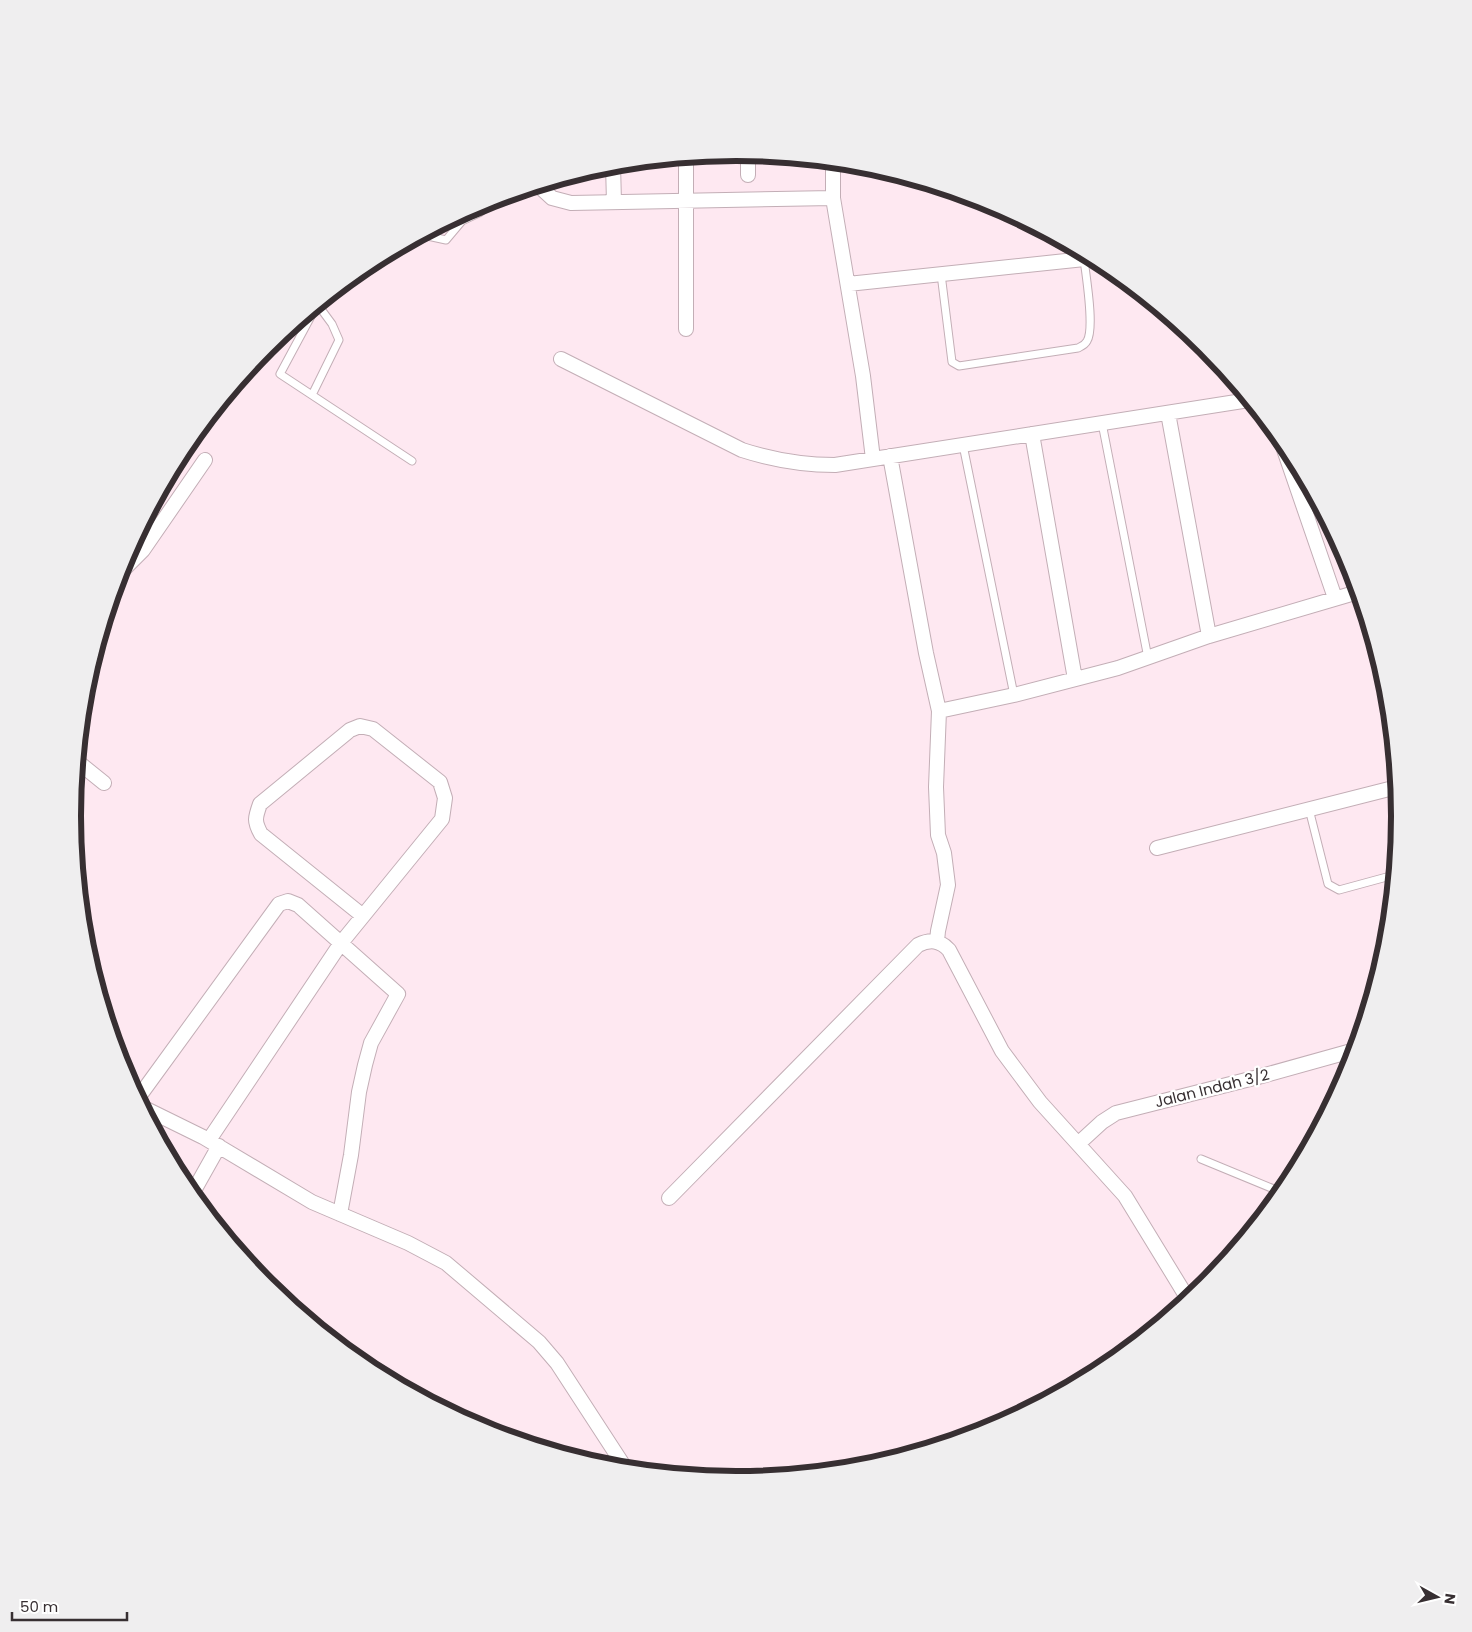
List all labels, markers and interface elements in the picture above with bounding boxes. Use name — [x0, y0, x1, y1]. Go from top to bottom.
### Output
street label: Jalan Indah 3/2 — [1153, 1064, 1271, 1112]
north arrow — [1412, 1572, 1462, 1622]
scale bar — [12, 1590, 128, 1622]
text: N — [1439, 1592, 1461, 1605]
text: 50 m — [20, 1596, 58, 1617]

